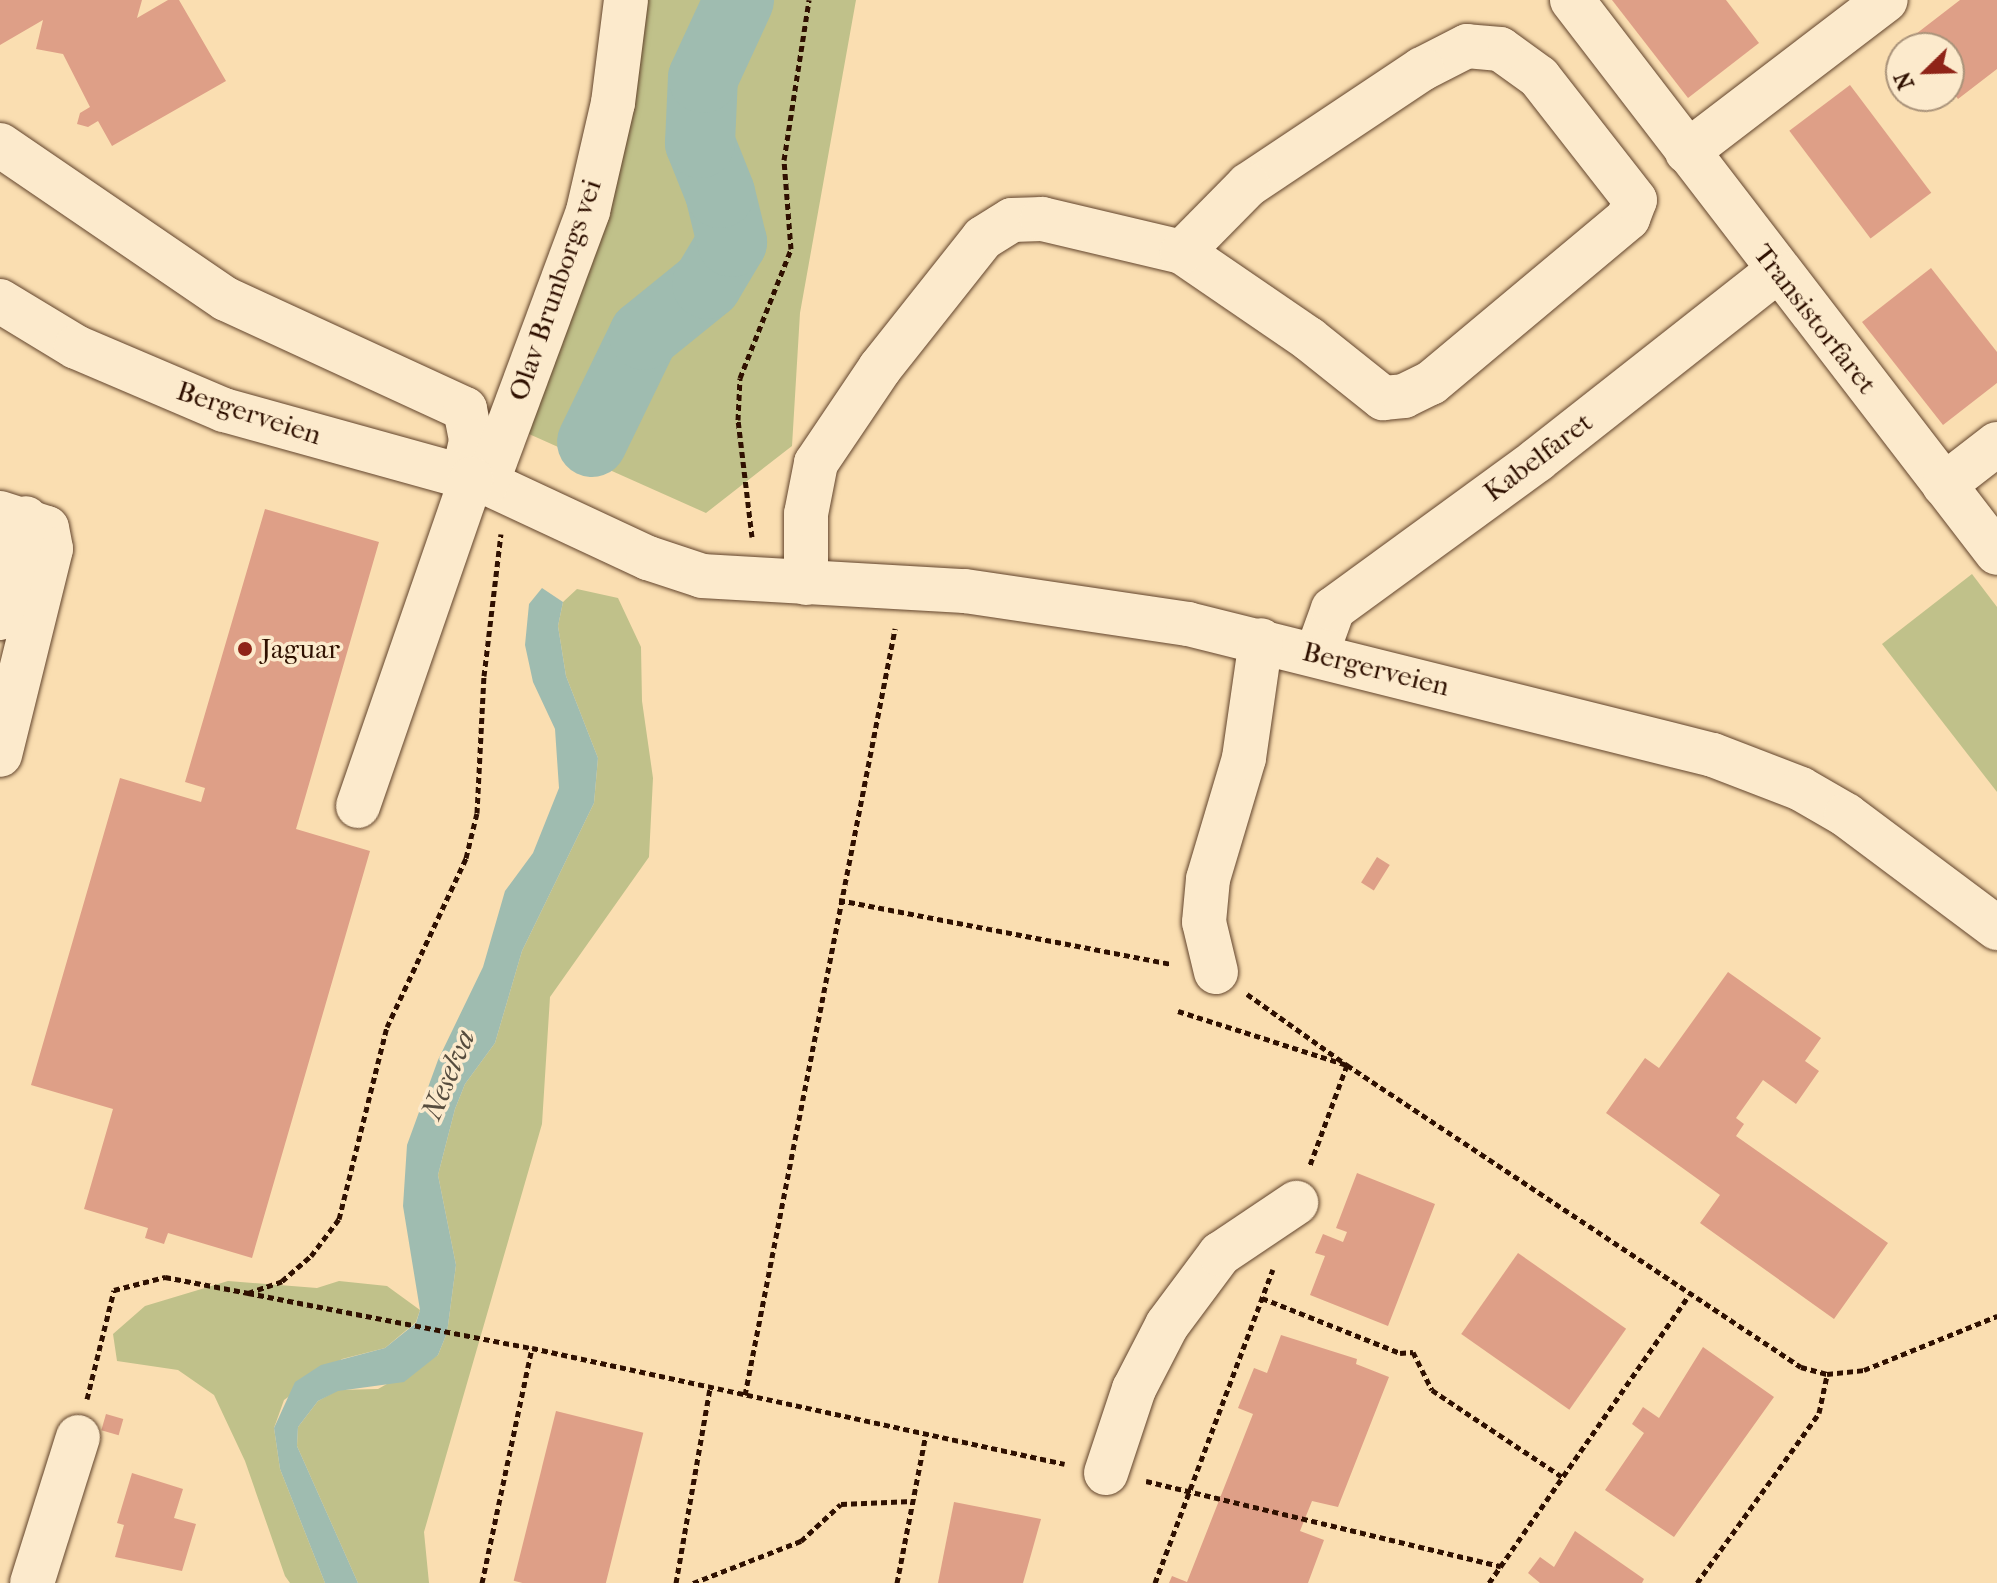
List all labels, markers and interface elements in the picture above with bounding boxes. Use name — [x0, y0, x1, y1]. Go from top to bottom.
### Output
north arrow — [1885, 32, 1965, 112]
text: N — [1890, 68, 1920, 93]
street label: Olav Brunborgs vei — [501, 175, 609, 405]
street label: Transistorfaret — [1746, 237, 1884, 401]
street label: Bergerveien — [172, 374, 326, 452]
street label: Kabelfaret — [1477, 405, 1599, 509]
place label: Jaguar — [261, 632, 340, 666]
street label: Bergerveien — [1299, 635, 1453, 703]
marker: Jaguar — [236, 640, 254, 658]
water label: Neselva — [414, 1025, 484, 1125]

